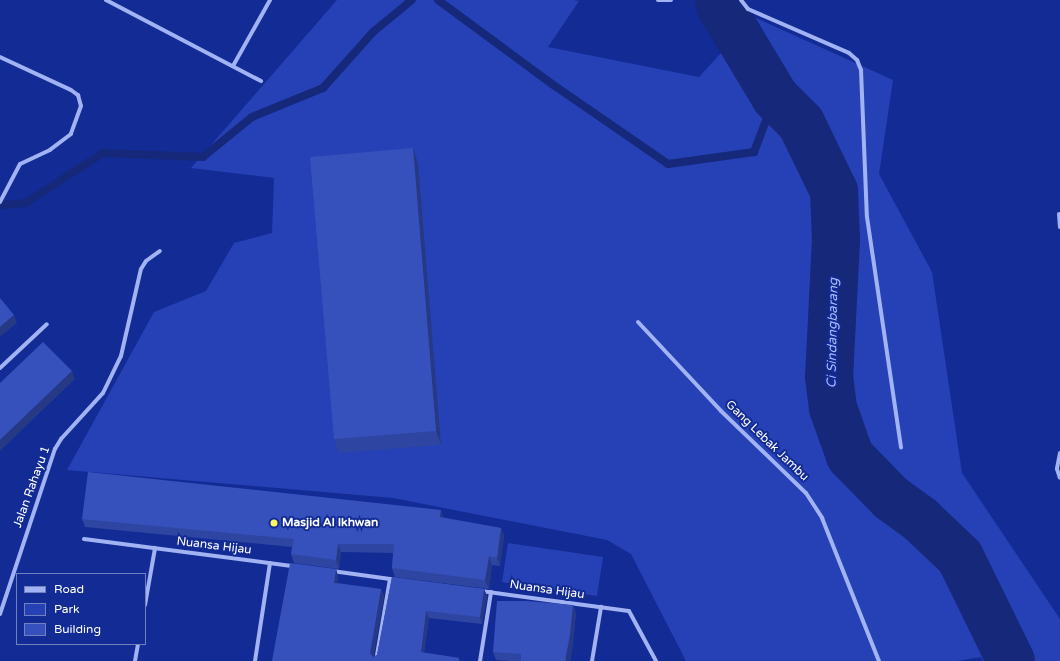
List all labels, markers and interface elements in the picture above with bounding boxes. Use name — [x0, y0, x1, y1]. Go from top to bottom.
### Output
water label: Ci Sindangbarang — [824, 278, 842, 388]
street label: Gang Lebak Jambu — [723, 398, 811, 484]
street label: Jalan Rahayu 1 — [11, 444, 53, 530]
place label: Masjid Al Ikhwan — [282, 516, 378, 530]
marker: Masjid Al Ikhwan — [269, 518, 279, 528]
street label: Nuansa Hijau — [176, 534, 252, 558]
legend — [16, 573, 146, 645]
street label: Nuansa Hijau — [509, 578, 585, 602]
text: Road — [54, 582, 84, 596]
text: Park — [54, 602, 80, 616]
text: Building — [54, 622, 101, 636]

